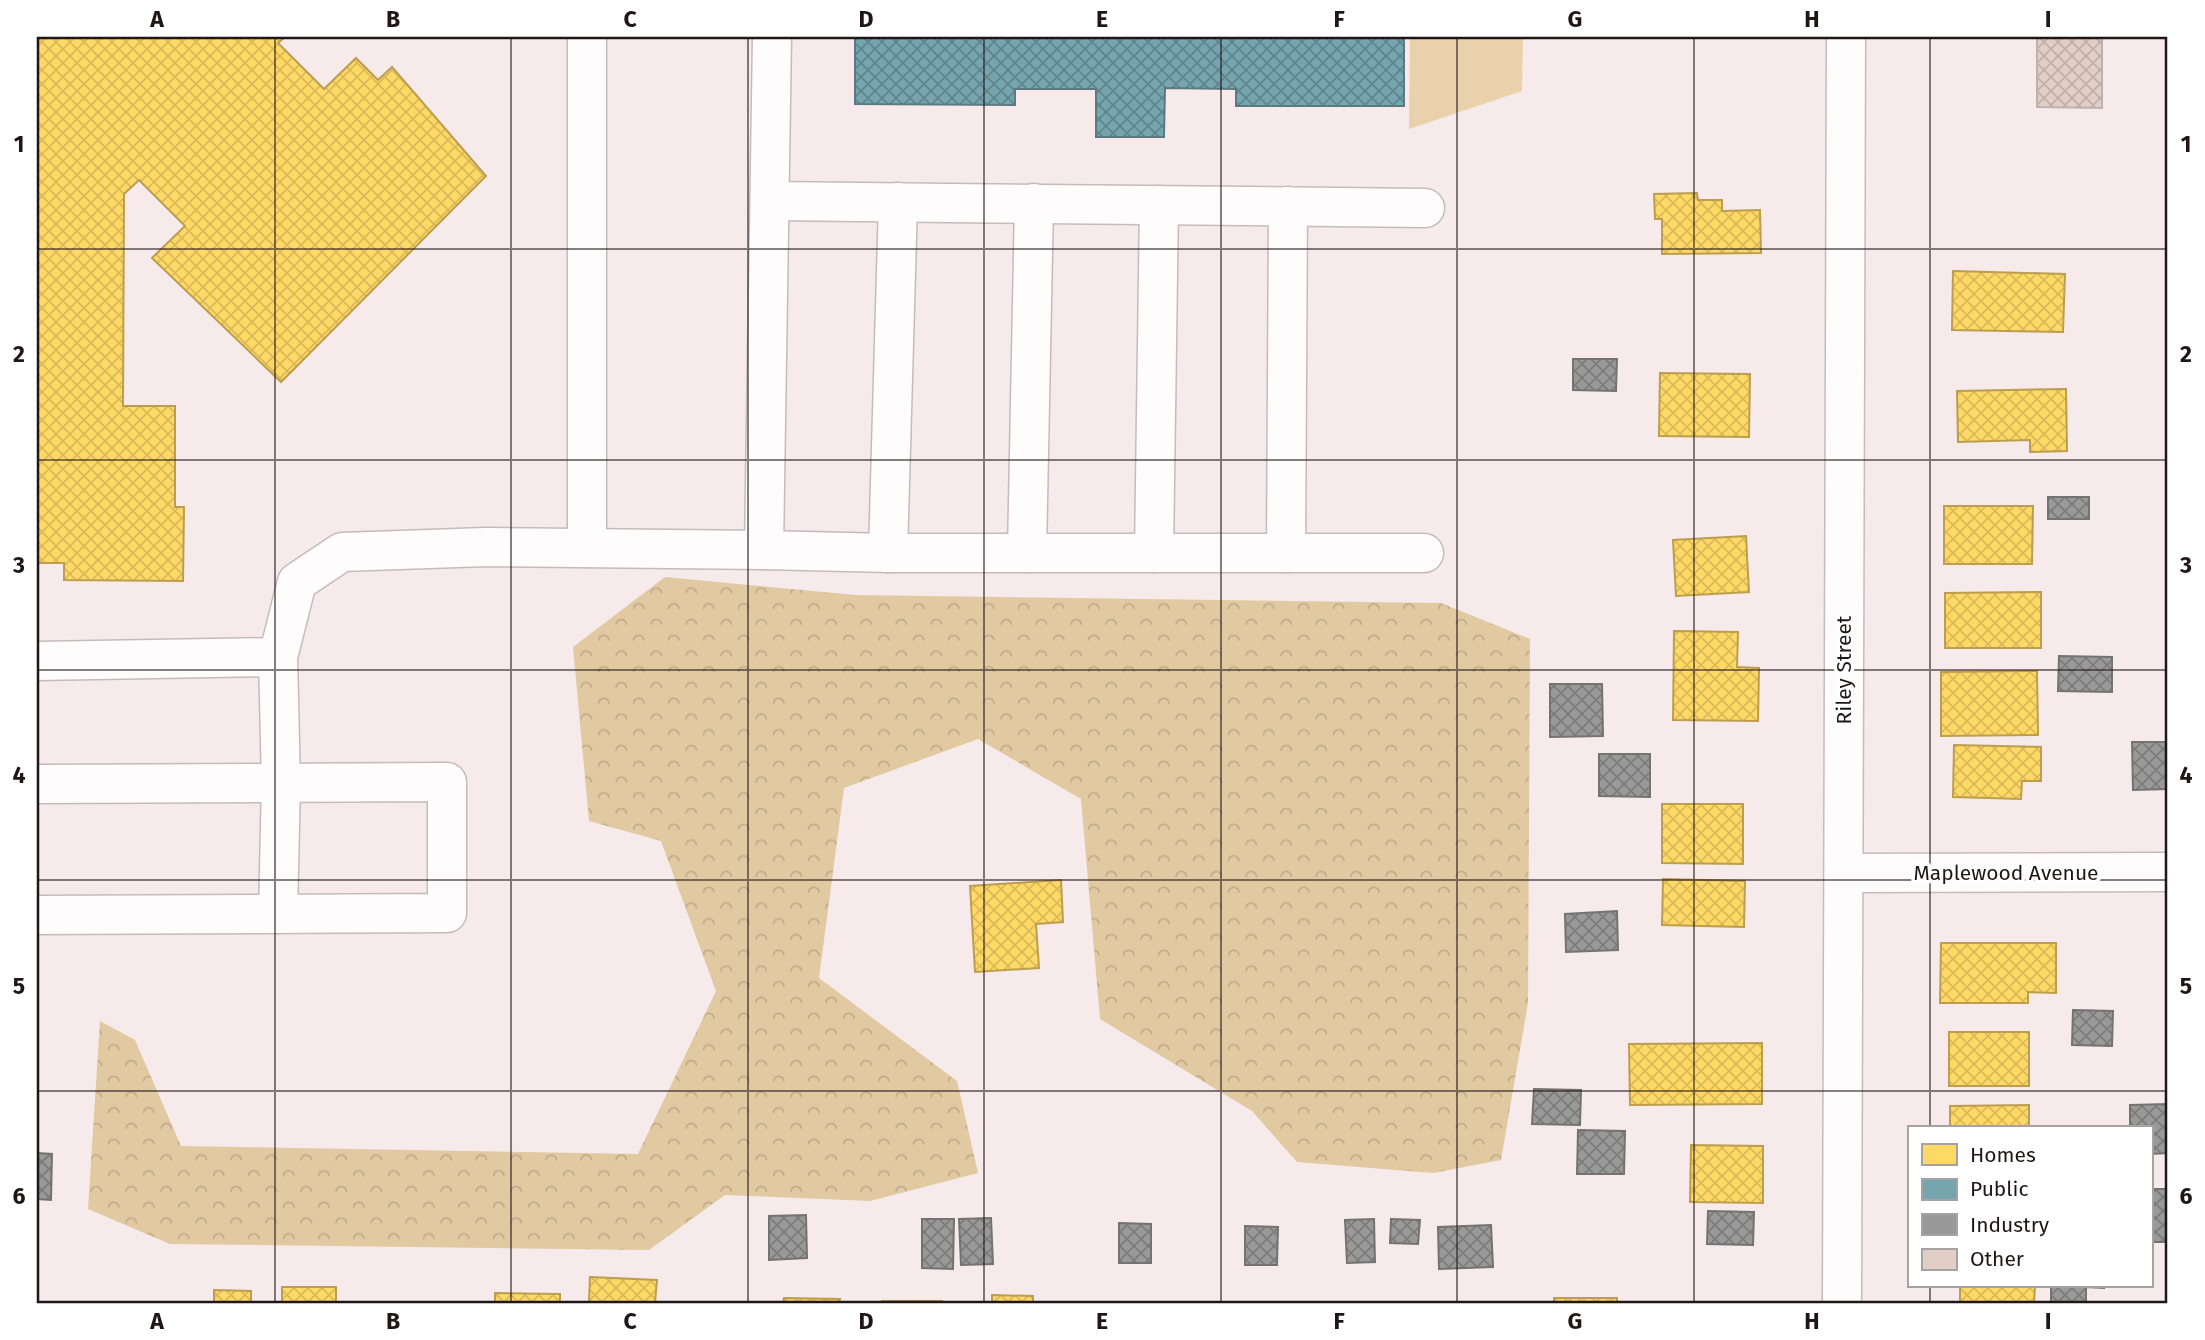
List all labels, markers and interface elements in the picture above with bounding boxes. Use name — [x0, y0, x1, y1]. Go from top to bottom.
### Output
text: A — [149, 5, 164, 33]
text: B — [386, 5, 400, 33]
text: C — [623, 5, 637, 33]
text: D — [859, 5, 874, 33]
text: E — [1096, 5, 1108, 33]
text: F — [1333, 5, 1345, 33]
text: G — [1568, 5, 1582, 33]
text: H — [1804, 5, 1820, 33]
text: I — [2045, 5, 2051, 33]
text: 1 — [14, 130, 24, 158]
text: 1 — [2181, 130, 2191, 158]
text: 2 — [13, 340, 25, 368]
text: 2 — [2180, 340, 2192, 368]
text: 3 — [12, 551, 25, 579]
text: 3 — [2179, 551, 2192, 579]
street label: Riley Street — [1831, 615, 1857, 724]
text: 4 — [13, 761, 26, 789]
text: 4 — [2180, 761, 2193, 789]
street label: Maplewood Avenue — [1913, 860, 2099, 886]
text: 5 — [13, 972, 25, 1000]
text: 5 — [2180, 972, 2192, 1000]
legend — [1908, 1126, 2152, 1288]
text: Homes — [1970, 1142, 2036, 1168]
text: Public — [1970, 1176, 2028, 1202]
text: 6 — [13, 1182, 26, 1210]
text: 6 — [2180, 1182, 2193, 1210]
text: Industry — [1970, 1212, 2050, 1238]
text: Other — [1970, 1246, 2024, 1272]
text: A — [149, 1307, 164, 1335]
text: B — [386, 1307, 400, 1335]
text: C — [623, 1307, 637, 1335]
text: D — [859, 1307, 874, 1335]
text: E — [1096, 1307, 1108, 1335]
text: F — [1333, 1307, 1345, 1335]
text: G — [1568, 1307, 1582, 1335]
text: H — [1804, 1307, 1820, 1335]
text: I — [2045, 1307, 2051, 1335]

